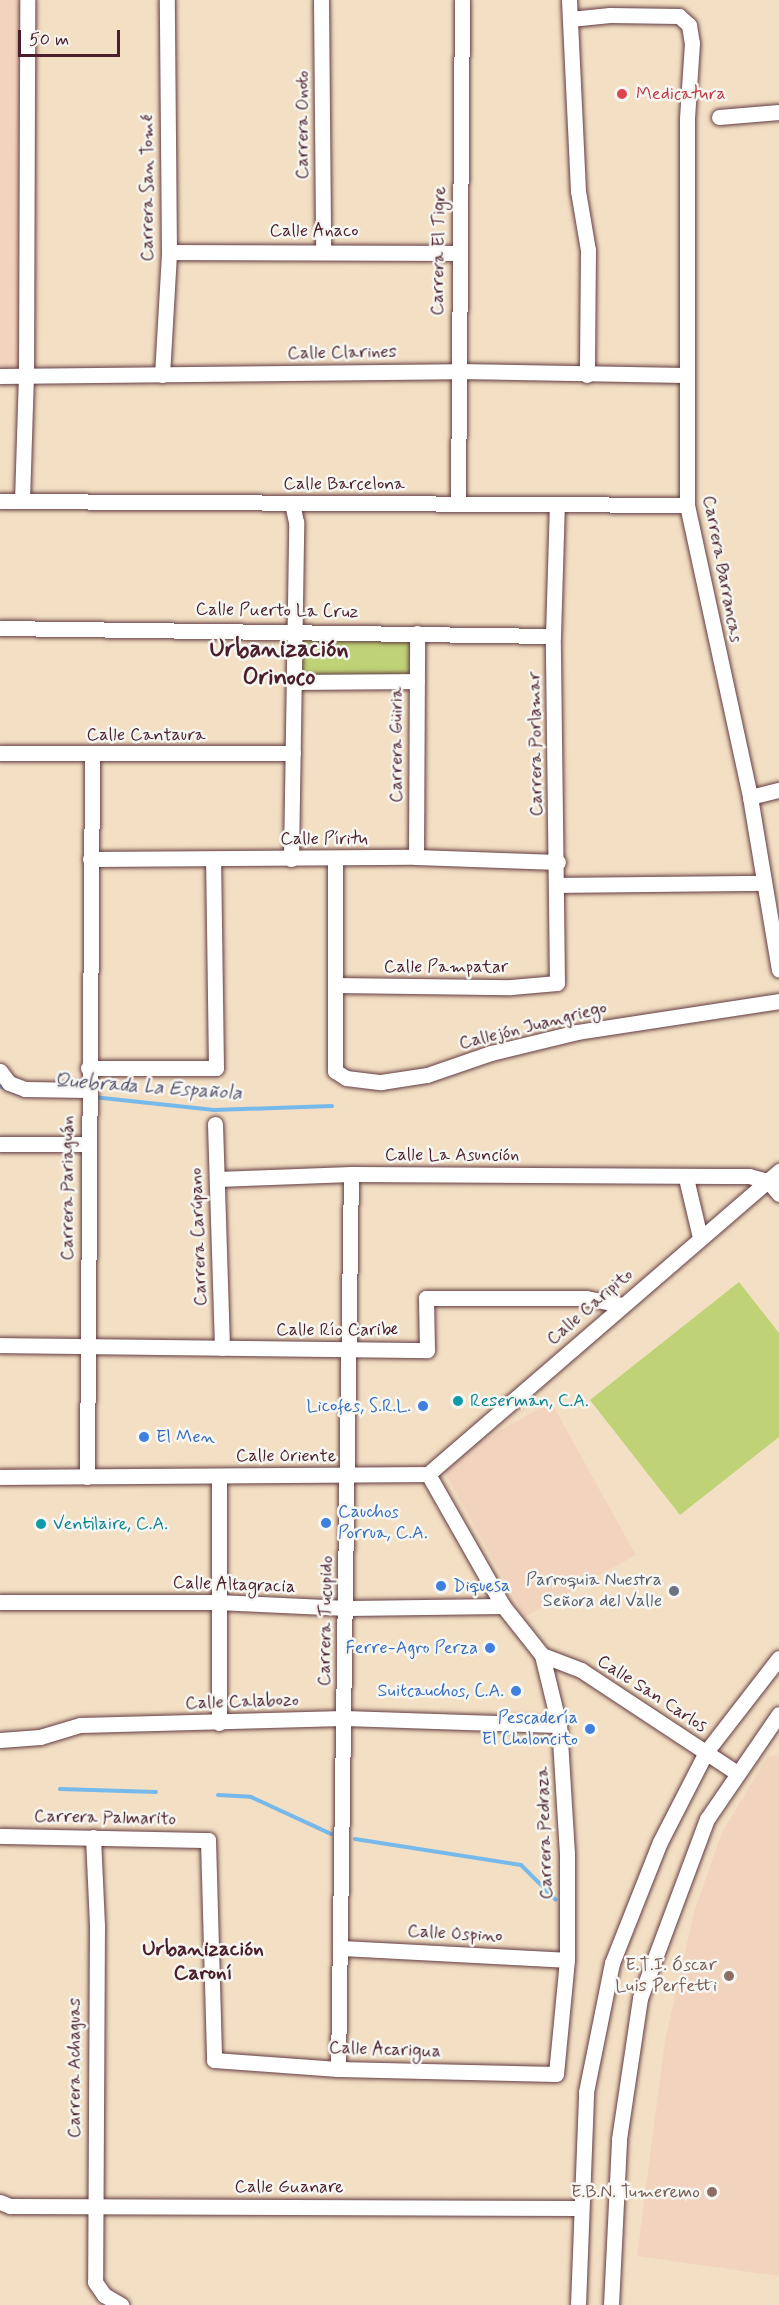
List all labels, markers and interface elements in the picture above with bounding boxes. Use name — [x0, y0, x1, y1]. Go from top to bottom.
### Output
scale bar — [21, 18, 123, 56]
text: 50 m — [29, 28, 69, 52]
street label: Carrera Onoto — [292, 71, 314, 179]
place label: Medicatura — [636, 83, 726, 105]
marker: Medicatura — [613, 85, 631, 103]
street label: Carrera San Tomé — [137, 116, 159, 260]
street label: Carrera El Tigre — [427, 188, 451, 314]
street label: Calle Anaco — [270, 220, 358, 242]
street label: Calle Clarines — [288, 341, 396, 365]
street label: Calle Barcelona — [285, 473, 403, 495]
street label: Carrera Barrancas — [697, 494, 747, 644]
street label: Calle Puerto La Cruz — [197, 599, 357, 623]
district label: Urbanización Orinoco — [210, 636, 348, 692]
street label: Carrera Porlamar — [524, 675, 548, 813]
street label: Carrera Güiria — [386, 687, 408, 803]
street label: Calle Cantaura — [86, 724, 206, 746]
street label: Calle Píritu — [280, 828, 368, 850]
street label: Calle Pampatar — [384, 956, 508, 978]
street label: Callejón Juangriego — [459, 998, 607, 1054]
water label: Quebrada La Española — [53, 1068, 243, 1106]
street label: Carrera Pariaguán — [57, 1115, 79, 1261]
street label: Calle La Asunción — [385, 1144, 519, 1166]
street label: Carrera Carúpano — [186, 1167, 212, 1307]
street label: Calle Caripito — [543, 1264, 637, 1350]
street label: Calle Río Caribe — [276, 1319, 398, 1341]
place label: Reserman, C.A. — [470, 1390, 590, 1412]
marker: Reserman, C.A. — [451, 1394, 465, 1408]
place label: Licofes, S.R.L. — [306, 1395, 411, 1417]
marker: Licofes, S.R.L. — [416, 1399, 430, 1413]
place label: El Men — [156, 1426, 211, 1448]
marker: El Men — [137, 1430, 151, 1444]
street label: Calle Oriente — [235, 1445, 337, 1467]
place label: Cauchos Porrua, C.A. — [338, 1502, 428, 1544]
place label: Ventilaire, C.A. — [53, 1513, 168, 1535]
marker: Cauchos Porrua, C.A. — [319, 1516, 333, 1530]
marker: Ventilaire, C.A. — [34, 1517, 48, 1531]
street label: Carrera Tucupido — [314, 1558, 338, 1684]
place label: Parroquia Nuestra Señora del Valle — [526, 1570, 662, 1612]
street label: Calle Altagracia — [172, 1572, 296, 1598]
place label: Diquesa — [453, 1575, 510, 1597]
marker: Diquesa — [434, 1579, 448, 1593]
marker: Parroquia Nuestra Señora del Valle — [667, 1584, 681, 1598]
place label: Ferre-Agro Perza — [345, 1637, 478, 1659]
marker: Ferre-Agro Perza — [483, 1641, 497, 1655]
street label: Calle San Carlos — [593, 1651, 711, 1737]
place label: Suitcauchos, C.A. — [375, 1680, 504, 1702]
marker: Suitcauchos, C.A. — [509, 1684, 523, 1698]
street label: Calle Calabozo — [186, 1689, 298, 1715]
place label: Pescadería El Choloncito — [479, 1708, 578, 1750]
marker: Pescadería El Choloncito — [583, 1722, 597, 1736]
street label: Carrera Pedraza — [532, 1767, 558, 1899]
street label: Carrera Palmarito — [32, 1806, 178, 1830]
street label: Calle Ospino — [406, 1921, 504, 1947]
district label: Urbanización Caroní — [142, 1936, 264, 1986]
place label: E.T.I. Óscar Luis Perfetti — [618, 1955, 717, 1998]
marker: E.T.I. Óscar Luis Perfetti — [722, 1969, 736, 1983]
street label: Carrera Achaguas — [64, 1998, 86, 2138]
street label: Calle Acarigua — [330, 2037, 440, 2063]
street label: Calle Guanare — [235, 2176, 343, 2198]
place label: E.B.N. Tumeremo — [571, 2181, 700, 2203]
marker: E.B.N. Tumeremo — [705, 2185, 719, 2199]

